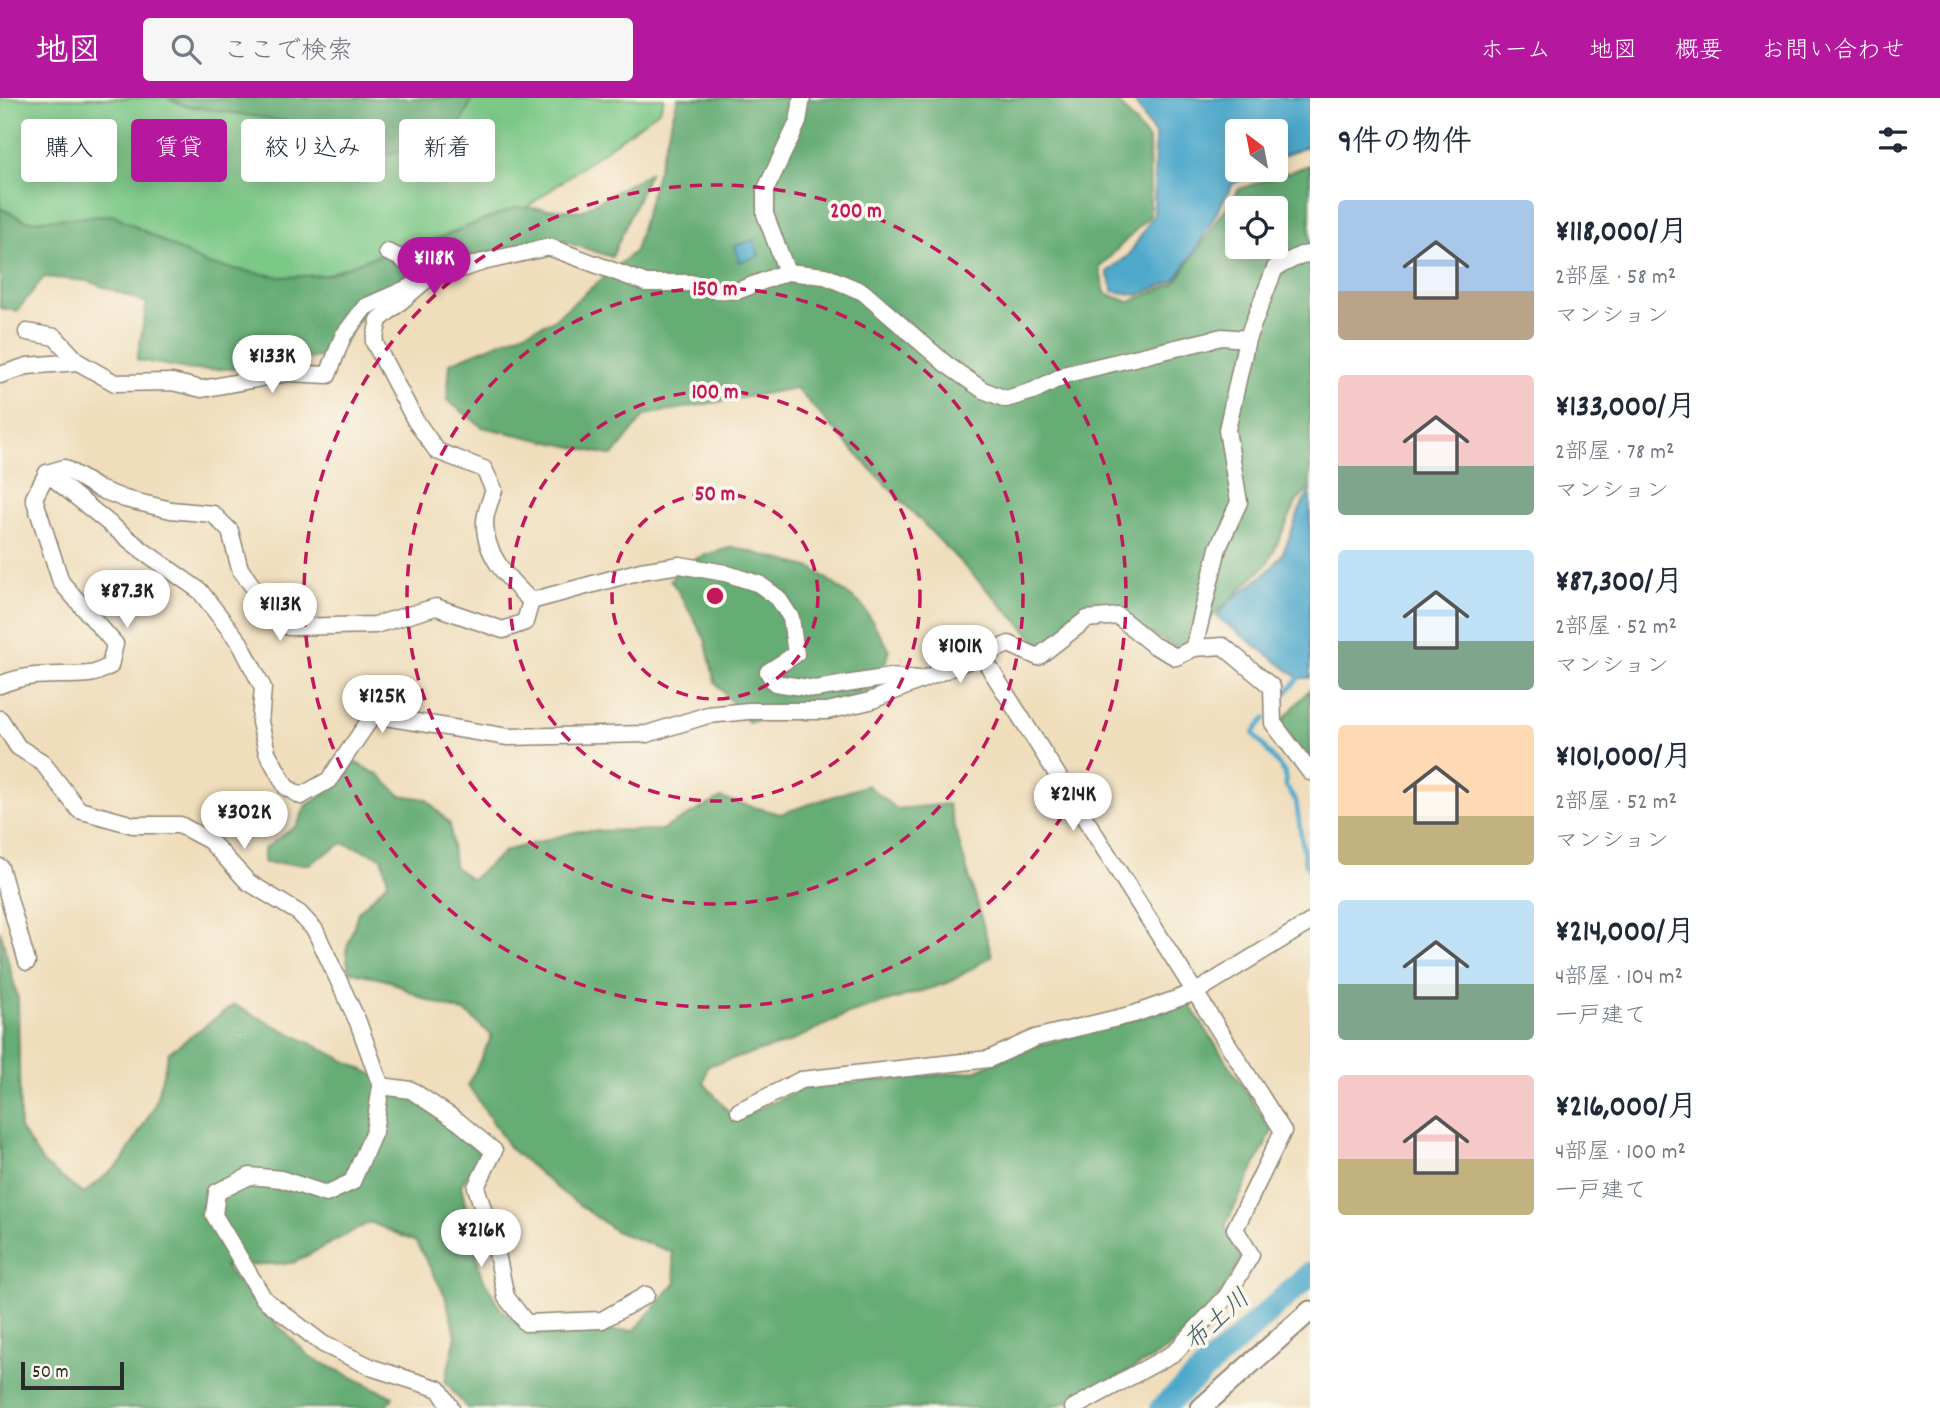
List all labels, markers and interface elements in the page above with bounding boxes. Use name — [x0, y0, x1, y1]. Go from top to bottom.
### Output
search box — [143, 18, 633, 81]
text: 地図 — [35, 30, 101, 77]
icon: search — [167, 30, 205, 68]
text: ここで検索 — [223, 34, 353, 71]
text: ホーム — [1480, 35, 1551, 69]
text: 地図 — [1589, 35, 1637, 69]
text: 概要 — [1675, 35, 1723, 69]
text: お問い合わせ — [1761, 35, 1905, 69]
chip: 購入 — [21, 119, 117, 182]
chip: 賃貸 — [131, 119, 227, 182]
chip: 絞り込み — [241, 119, 385, 182]
chip: 新着 — [399, 119, 495, 182]
north arrow — [1225, 119, 1288, 182]
map controls — [1225, 119, 1288, 259]
icon: filters — [1874, 121, 1912, 159]
text: 9件の物件 — [1338, 123, 1472, 166]
button: locate — [1225, 196, 1288, 259]
text: 200 m — [830, 198, 882, 228]
text: ¥118,000/月 — [1555, 213, 1688, 256]
icon: home — [1394, 228, 1478, 312]
pin: ¥118K — [385, 238, 483, 297]
text: ¥118K — [413, 243, 455, 276]
text: 2部屋 · 58 m² — [1555, 262, 1676, 295]
text: 150 m — [692, 276, 738, 306]
text: マンション — [1555, 301, 1669, 334]
pin: ¥133K — [223, 336, 321, 395]
text: ¥133K — [248, 341, 296, 374]
text: 100 m — [692, 379, 738, 409]
text: ¥133,000/月 — [1555, 388, 1696, 431]
icon: home — [1394, 403, 1478, 487]
text: 2部屋 · 78 m² — [1555, 437, 1674, 470]
text: マンション — [1555, 476, 1669, 509]
text: 50 m — [695, 481, 735, 511]
text: ¥87,300/月 — [1555, 563, 1683, 606]
pin: ¥87.3K — [70, 570, 184, 630]
text: ¥87.3K — [100, 576, 154, 609]
icon: home — [1394, 578, 1478, 662]
pin: ¥113K — [231, 584, 329, 643]
centre of rings — [703, 584, 727, 608]
text: ¥113K — [259, 589, 301, 622]
text: 2部屋 · 52 m² — [1555, 612, 1677, 645]
pin: ¥101K — [911, 626, 1009, 685]
text: ¥101K — [938, 631, 982, 664]
text: マンション — [1555, 651, 1669, 684]
pin: ¥125K — [333, 676, 431, 735]
text: ¥125K — [358, 681, 406, 714]
text: ¥101,000/月 — [1555, 738, 1692, 781]
icon: home — [1394, 753, 1478, 837]
pin: ¥214K — [1024, 774, 1122, 833]
text: ¥214K — [1050, 779, 1096, 812]
text: 2部屋 · 52 m² — [1555, 787, 1677, 820]
pin: ¥302K — [195, 792, 293, 851]
text: ¥302K — [217, 797, 271, 830]
text: マンション — [1555, 826, 1669, 859]
text: ¥214,000/月 — [1555, 913, 1695, 956]
icon: home — [1394, 928, 1478, 1012]
text: 4部屋 · 104 m² — [1555, 962, 1683, 995]
text: 一戸建て — [1555, 1001, 1647, 1034]
text: ¥216,000/月 — [1555, 1088, 1697, 1131]
icon: home — [1394, 1103, 1478, 1187]
text: 4部屋 · 100 m² — [1555, 1137, 1686, 1170]
text: 一戸建て — [1555, 1176, 1647, 1209]
pin: ¥216K — [432, 1210, 530, 1269]
text: ¥216K — [457, 1215, 505, 1248]
water label: 布土川 — [1177, 1282, 1260, 1361]
scale bar — [21, 1359, 124, 1391]
text: 50 m — [32, 1360, 69, 1387]

